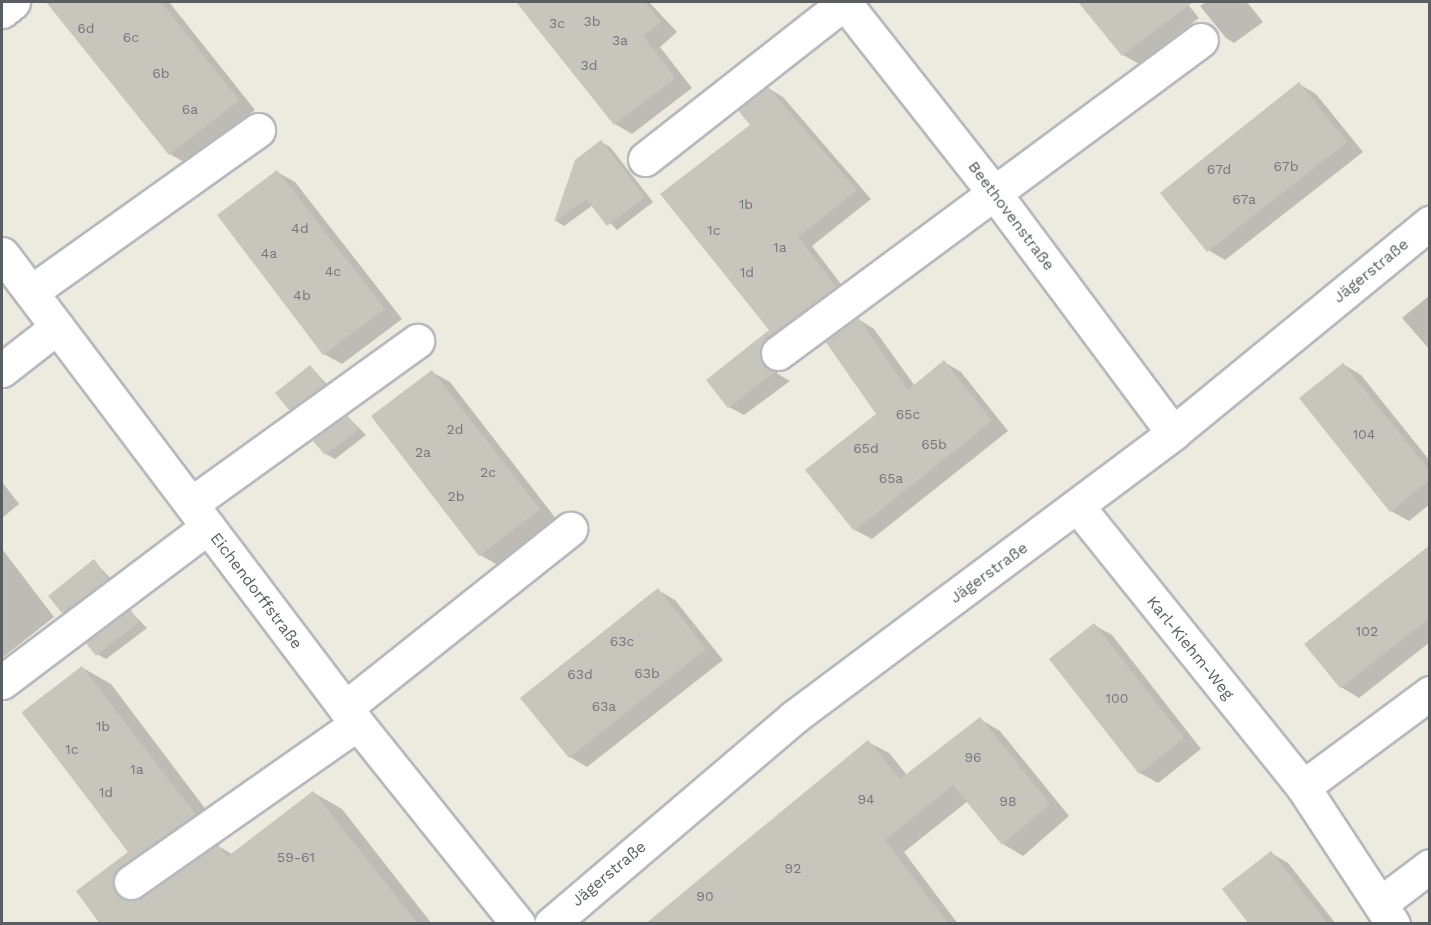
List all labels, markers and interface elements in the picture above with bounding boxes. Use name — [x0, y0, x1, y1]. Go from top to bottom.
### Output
house number: 3b — [584, 13, 600, 29]
house number: 3c — [549, 15, 565, 31]
house number: 6d — [77, 20, 95, 36]
house number: 6c — [123, 29, 139, 45]
house number: 3a — [612, 32, 628, 48]
house number: 3d — [581, 57, 597, 73]
house number: 6b — [152, 65, 170, 81]
house number: 6a — [182, 101, 198, 117]
street label: Beethovenstraße — [964, 158, 1058, 274]
house number: 67b — [1273, 158, 1299, 174]
house number: 67d — [1207, 161, 1231, 177]
house number: 67a — [1232, 191, 1256, 207]
house number: 1b — [739, 196, 753, 212]
house number: 4d — [291, 220, 309, 236]
house number: 1c — [707, 222, 721, 238]
street label: Jägerstraße — [1329, 235, 1413, 307]
house number: 1a — [773, 239, 787, 255]
house number: 4a — [261, 245, 277, 261]
house number: 4c — [325, 263, 341, 279]
house number: 1d — [740, 264, 754, 280]
house number: 4b — [293, 287, 311, 303]
house number: 65c — [896, 406, 920, 422]
house number: 2d — [447, 421, 463, 437]
house number: 104 — [1353, 426, 1375, 442]
house number: 65b — [921, 436, 947, 452]
house number: 65d — [853, 440, 879, 456]
house number: 2a — [415, 444, 431, 460]
house number: 2c — [480, 464, 496, 480]
house number: 65a — [879, 470, 903, 486]
house number: 2b — [448, 488, 464, 504]
street label: Eichendorffstraße — [206, 529, 306, 653]
street label: Jägerstraße — [946, 538, 1032, 608]
street label: Karl-Kiehm-Weg — [1142, 592, 1238, 704]
house number: 102 — [1356, 623, 1378, 639]
house number: 63c — [610, 633, 634, 649]
house number: 63b — [634, 665, 660, 681]
house number: 63d — [567, 666, 593, 682]
house number: 100 — [1106, 690, 1128, 706]
house number: 63a — [592, 698, 616, 714]
house number: 1b — [96, 718, 110, 734]
house number: 1c — [65, 741, 79, 757]
house number: 96 — [964, 749, 982, 765]
house number: 1a — [130, 761, 144, 777]
house number: 1d — [99, 784, 113, 800]
house number: 94 — [857, 791, 875, 807]
house number: 98 — [999, 793, 1017, 809]
street label: Jägerstraße — [568, 837, 650, 911]
house number: 59-61 — [277, 849, 315, 865]
house number: 92 — [785, 860, 801, 876]
house number: 90 — [696, 888, 714, 904]

